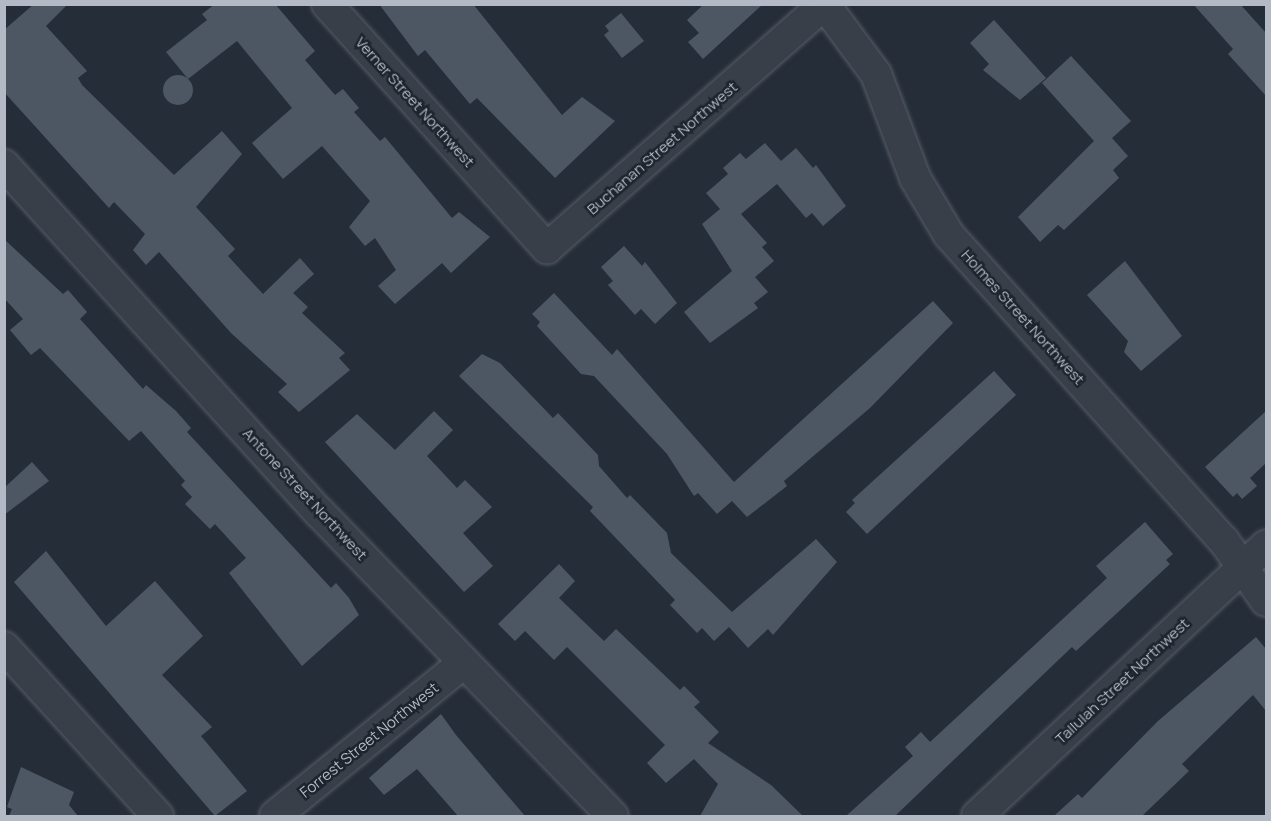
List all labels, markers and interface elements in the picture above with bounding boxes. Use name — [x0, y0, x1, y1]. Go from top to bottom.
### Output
street label: Verner Street Northwest — [352, 33, 478, 171]
street label: Buchanan Street Northwest — [583, 78, 741, 218]
street label: Holmes Street Northwest — [958, 246, 1088, 388]
street label: Antone Street Northwest — [239, 424, 371, 564]
street label: Tallulah Street Northwest — [1051, 614, 1193, 748]
street label: Forrest Street Northwest — [296, 679, 442, 801]

